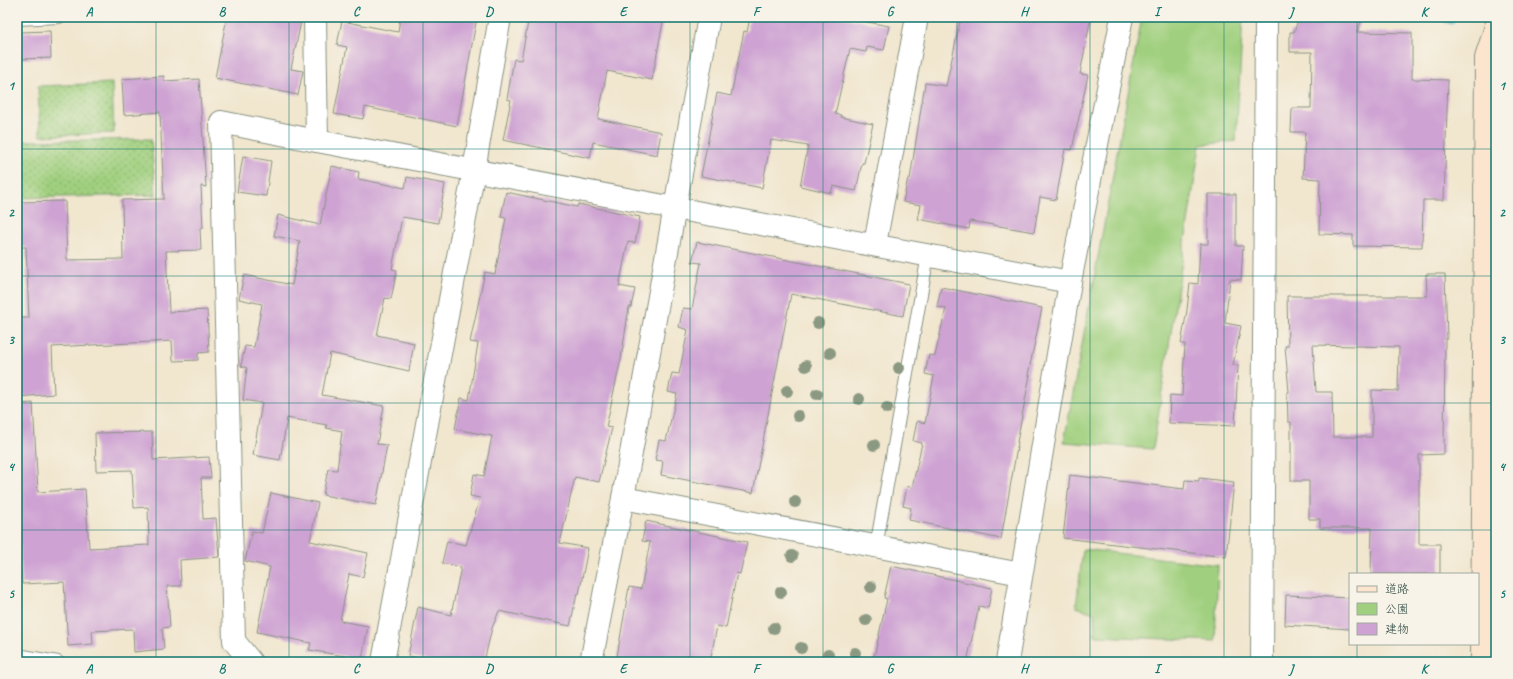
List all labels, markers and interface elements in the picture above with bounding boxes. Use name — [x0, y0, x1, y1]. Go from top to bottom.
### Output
text: A — [86, 4, 94, 20]
text: B — [219, 4, 227, 20]
text: C — [353, 4, 361, 20]
text: D — [485, 4, 494, 20]
text: E — [620, 4, 629, 20]
text: F — [753, 4, 762, 20]
text: G — [887, 4, 895, 20]
text: H — [1020, 4, 1030, 20]
text: I — [1154, 4, 1163, 20]
text: J — [1288, 4, 1295, 20]
text: K — [1421, 4, 1431, 20]
text: 1 — [8, 78, 16, 94]
text: 1 — [1499, 78, 1507, 94]
text: 2 — [8, 205, 15, 221]
text: 2 — [1499, 205, 1506, 221]
text: 3 — [8, 332, 15, 348]
text: 3 — [1499, 332, 1506, 348]
text: 4 — [8, 459, 16, 475]
text: 4 — [1499, 459, 1507, 475]
legend — [1349, 573, 1479, 645]
text: 道路 — [1385, 581, 1409, 597]
text: 5 — [8, 586, 15, 602]
text: 5 — [1499, 586, 1506, 602]
text: 公園 — [1385, 601, 1409, 617]
text: 建物 — [1385, 621, 1409, 637]
text: A — [86, 661, 94, 677]
text: B — [219, 661, 227, 677]
text: C — [353, 661, 361, 677]
text: D — [485, 661, 494, 677]
text: E — [620, 661, 629, 677]
text: F — [753, 661, 762, 677]
text: G — [887, 661, 895, 677]
text: H — [1020, 661, 1030, 677]
text: I — [1154, 661, 1163, 677]
text: J — [1288, 661, 1295, 677]
text: K — [1421, 661, 1431, 677]

